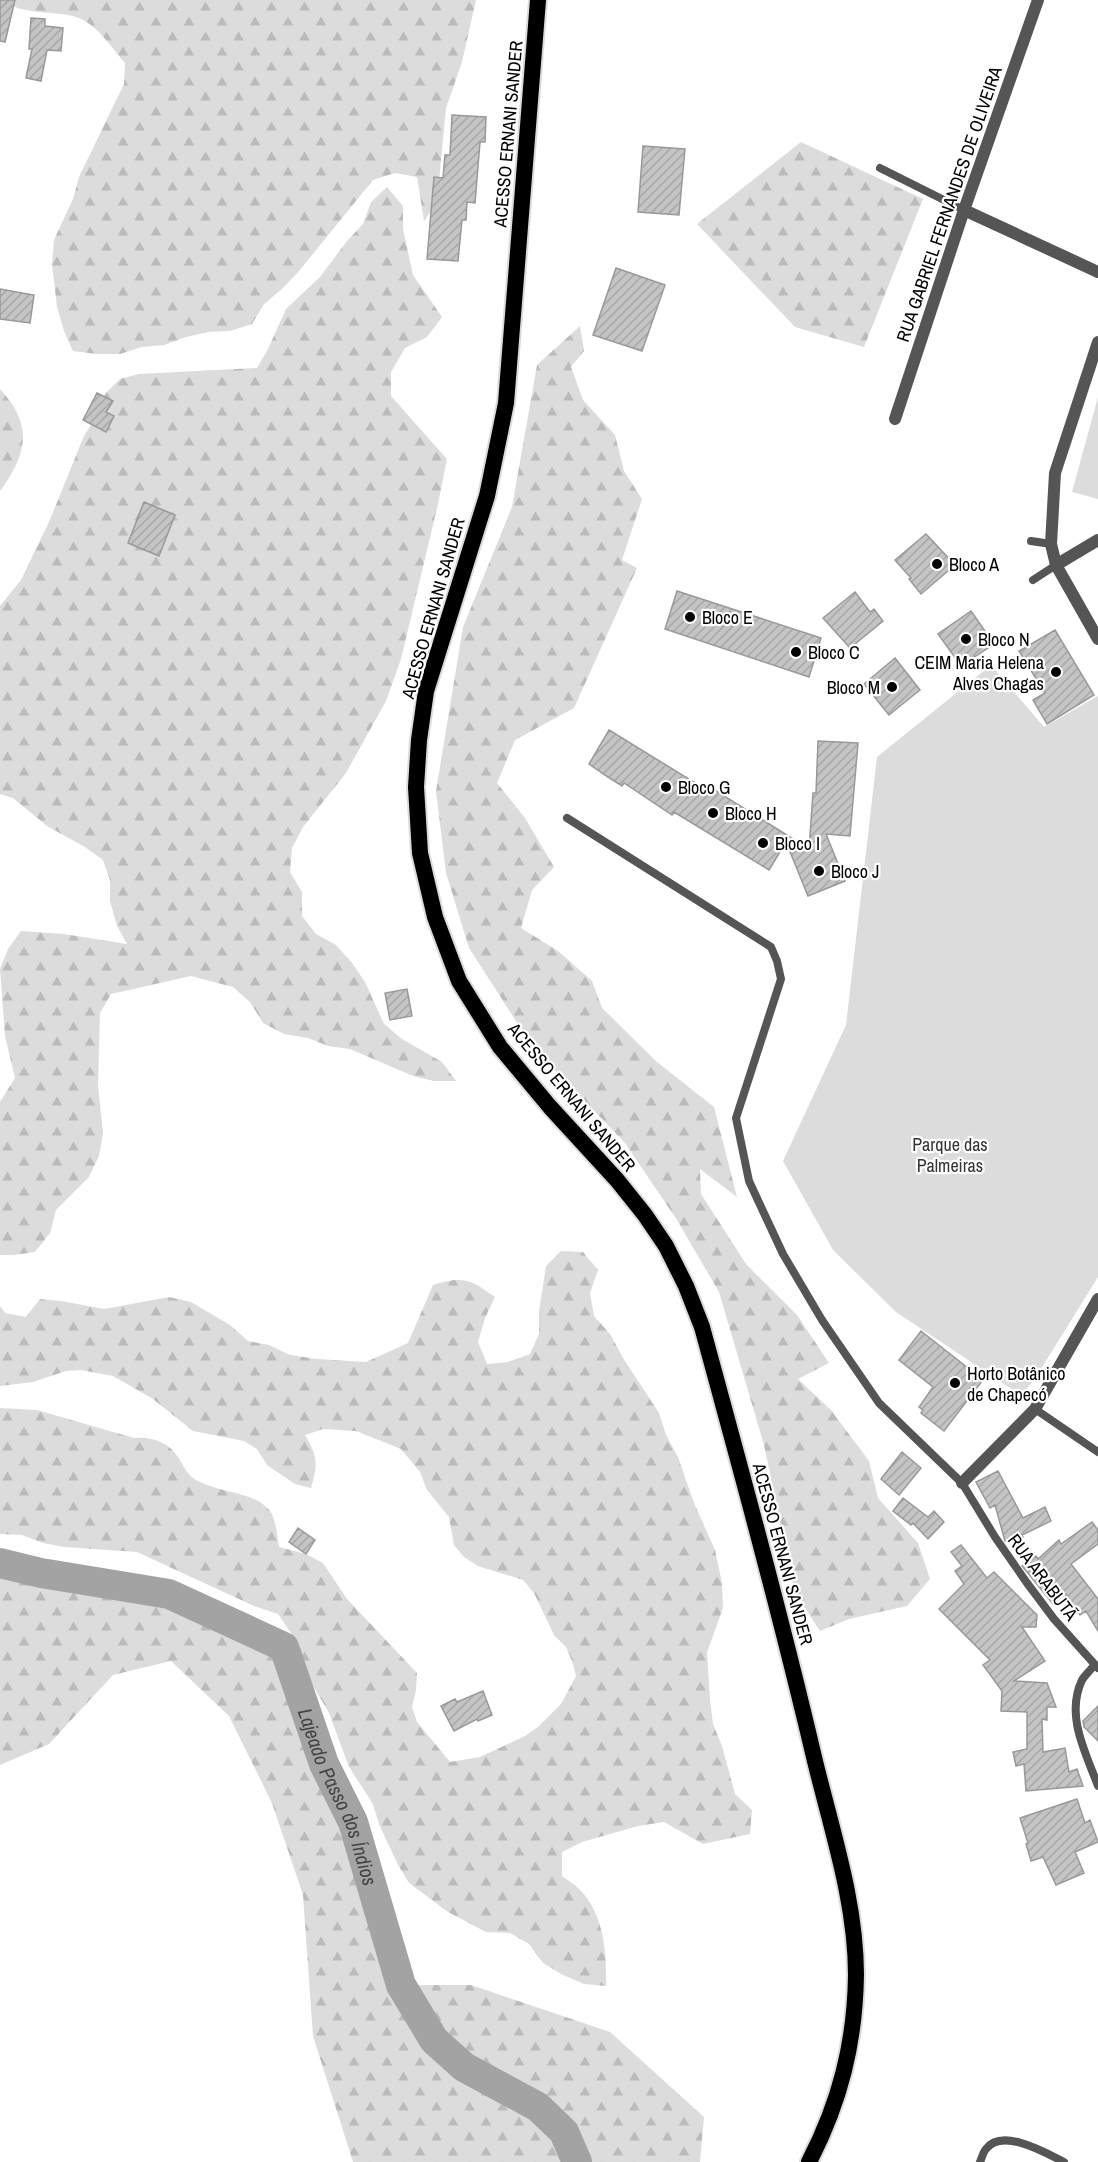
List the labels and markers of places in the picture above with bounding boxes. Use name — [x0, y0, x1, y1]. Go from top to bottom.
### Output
place label: Bloco A — [949, 552, 999, 577]
marker: Bloco A — [930, 557, 944, 571]
place label: Bloco E — [702, 605, 753, 630]
marker: Bloco E — [683, 610, 697, 624]
place label: Bloco N — [978, 627, 1030, 652]
marker: Bloco N — [959, 632, 973, 646]
place label: Bloco C — [808, 640, 860, 665]
marker: Bloco C — [789, 645, 803, 659]
place label: CEIM Maria Helena Alves Chagas — [914, 650, 1044, 696]
marker: CEIM Maria Helena Alves Chagas — [1049, 665, 1063, 679]
place label: Bloco M — [827, 675, 880, 700]
marker: Bloco M — [885, 680, 899, 694]
place label: Bloco G — [678, 775, 731, 800]
marker: Bloco G — [659, 780, 673, 794]
place label: Bloco H — [725, 801, 777, 826]
marker: Bloco H — [706, 806, 720, 820]
place label: Bloco I — [775, 831, 820, 856]
marker: Bloco I — [756, 836, 770, 850]
place label: Bloco J — [831, 859, 879, 884]
marker: Bloco J — [812, 864, 826, 878]
place label: Horto Botânico de Chapecó — [967, 1361, 1065, 1407]
marker: Horto Botânico de Chapecó — [948, 1376, 962, 1390]

